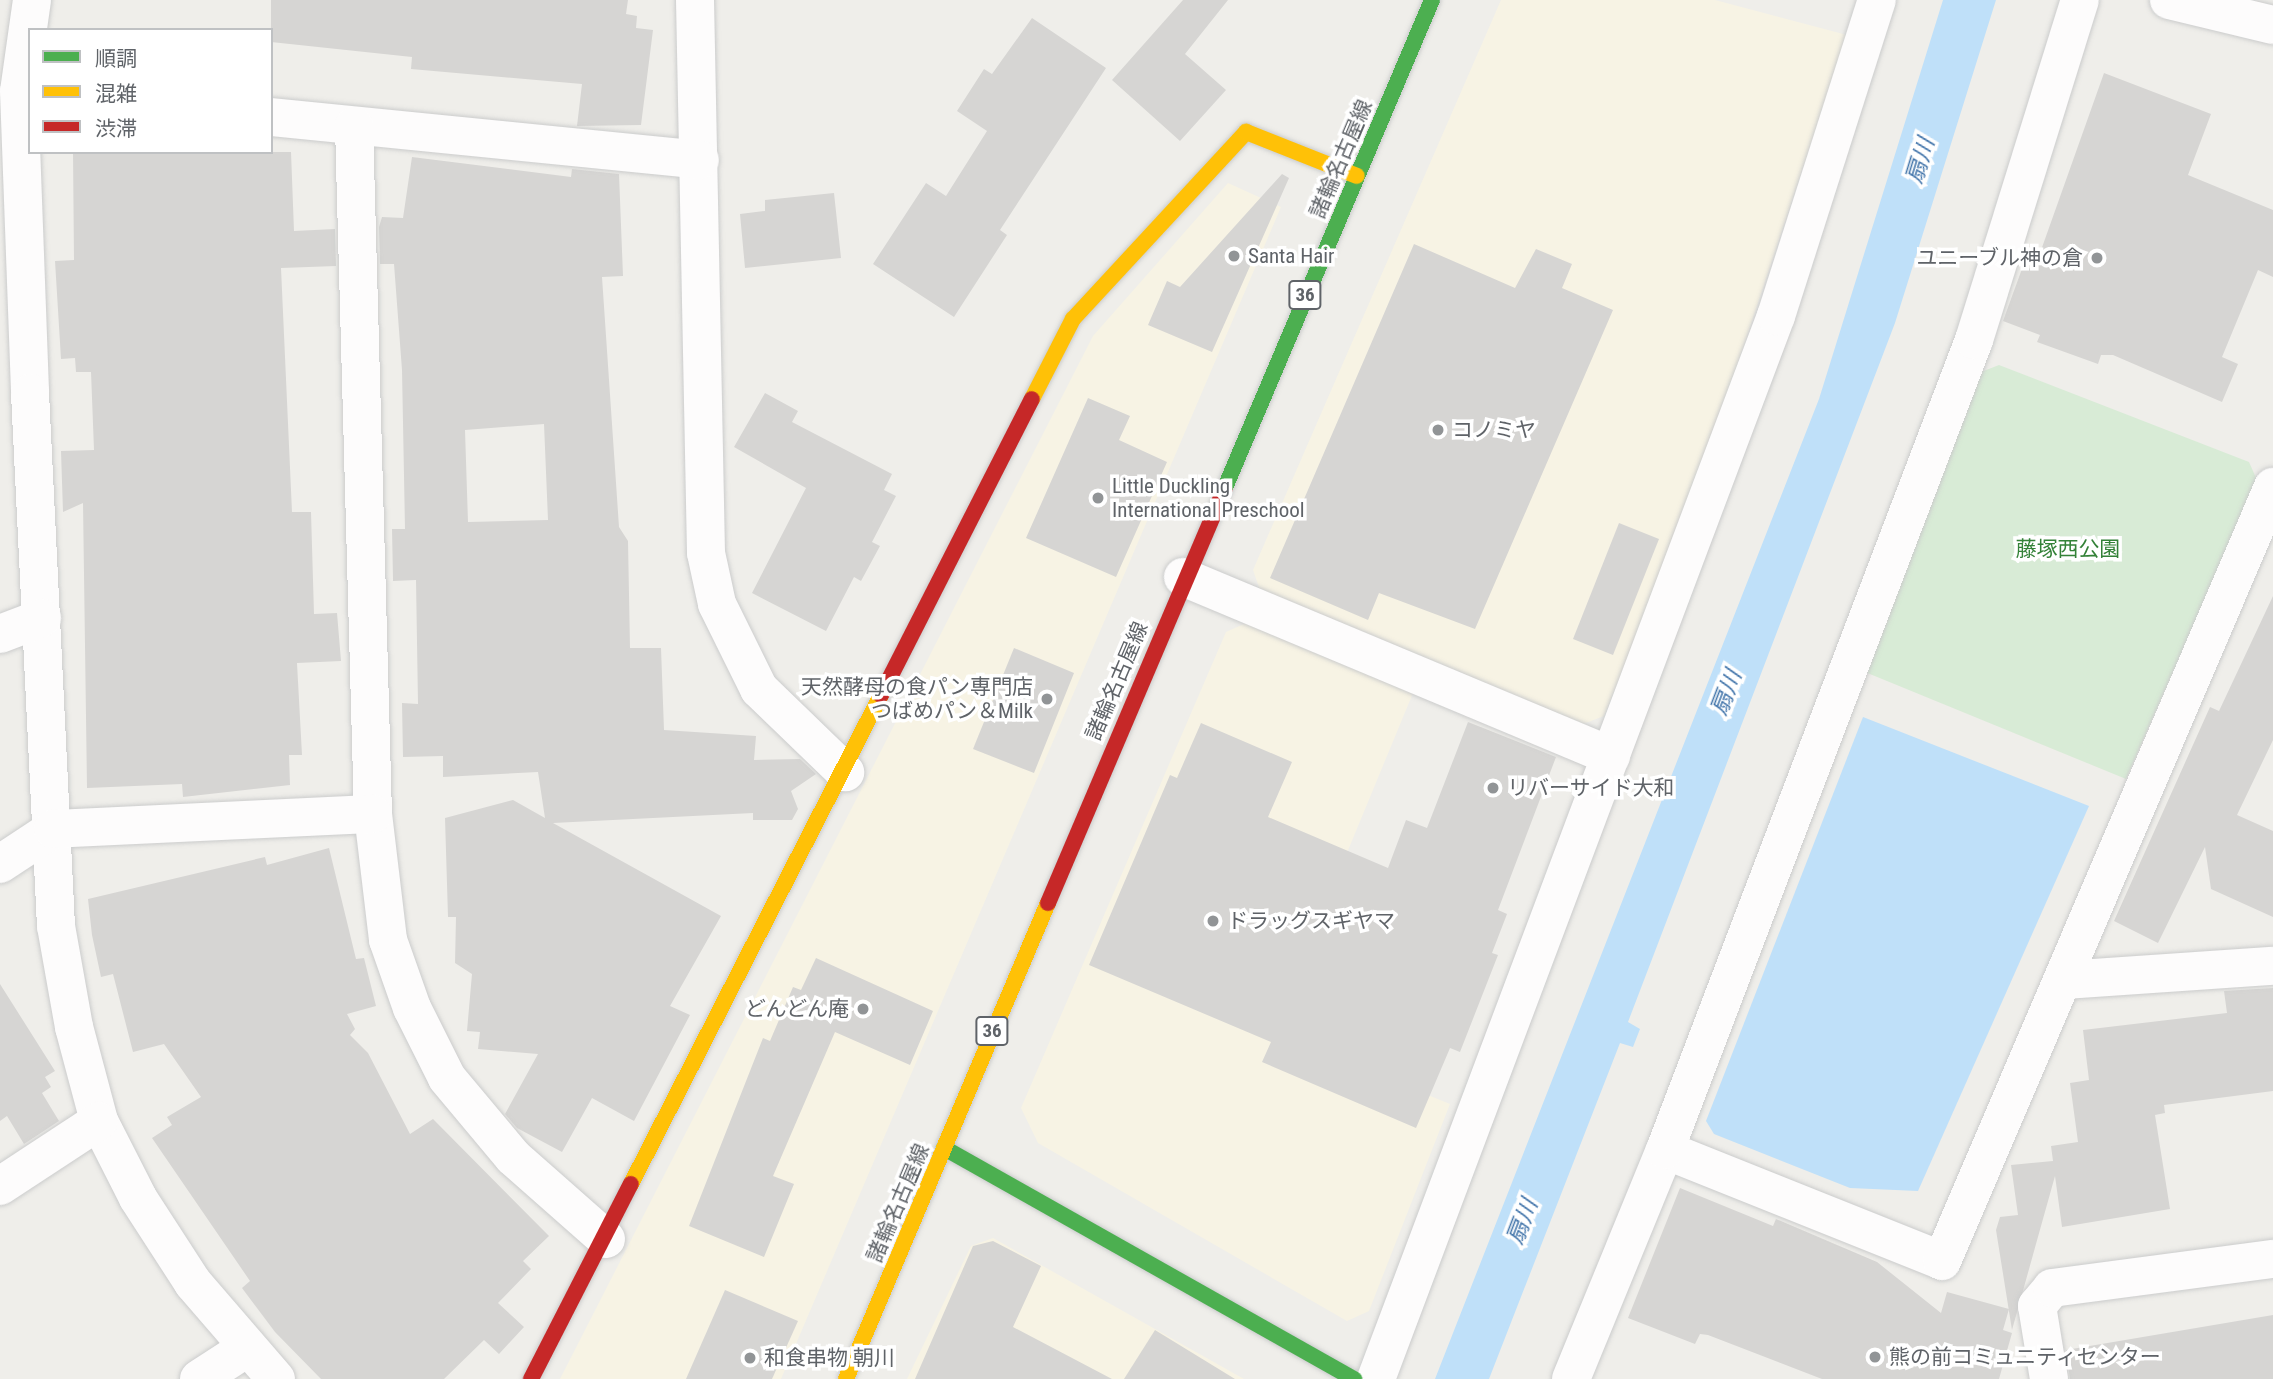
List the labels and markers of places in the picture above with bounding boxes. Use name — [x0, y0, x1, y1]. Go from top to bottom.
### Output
place label: Santa Hair — [1248, 243, 1335, 269]
place label: ユニーブル神の倉 — [1915, 245, 2083, 271]
marker: Santa Hair — [1226, 248, 1242, 264]
marker: ユニーブル神の倉 — [2089, 250, 2105, 266]
place label: コノミヤ — [1452, 417, 1536, 443]
marker: コノミヤ — [1430, 422, 1446, 438]
place label: Little Duckling International Preschool — [1112, 473, 1305, 523]
marker: Little Duckling International Preschool — [1090, 490, 1106, 506]
place label: 天然酵母の食パン専門店 つばめパン＆Milk — [802, 674, 1033, 724]
marker: 天然酵母の食パン専門店 つばめパン＆Milk — [1039, 691, 1055, 707]
place label: リバーサイド大和 — [1507, 775, 1675, 801]
marker: リバーサイド大和 — [1485, 780, 1501, 796]
place label: ドラッグスギヤマ — [1227, 908, 1395, 934]
marker: ドラッグスギヤマ — [1205, 913, 1221, 929]
place label: どんどん庵 — [744, 996, 849, 1022]
marker: どんどん庵 — [855, 1001, 871, 1017]
place label: 熊の前コミュニティセンター — [1889, 1344, 2162, 1370]
place label: 和食串物 朝川 — [764, 1345, 895, 1371]
marker: 熊の前コミュニティセンター — [1867, 1349, 1883, 1365]
marker: 和食串物 朝川 — [742, 1350, 758, 1366]

